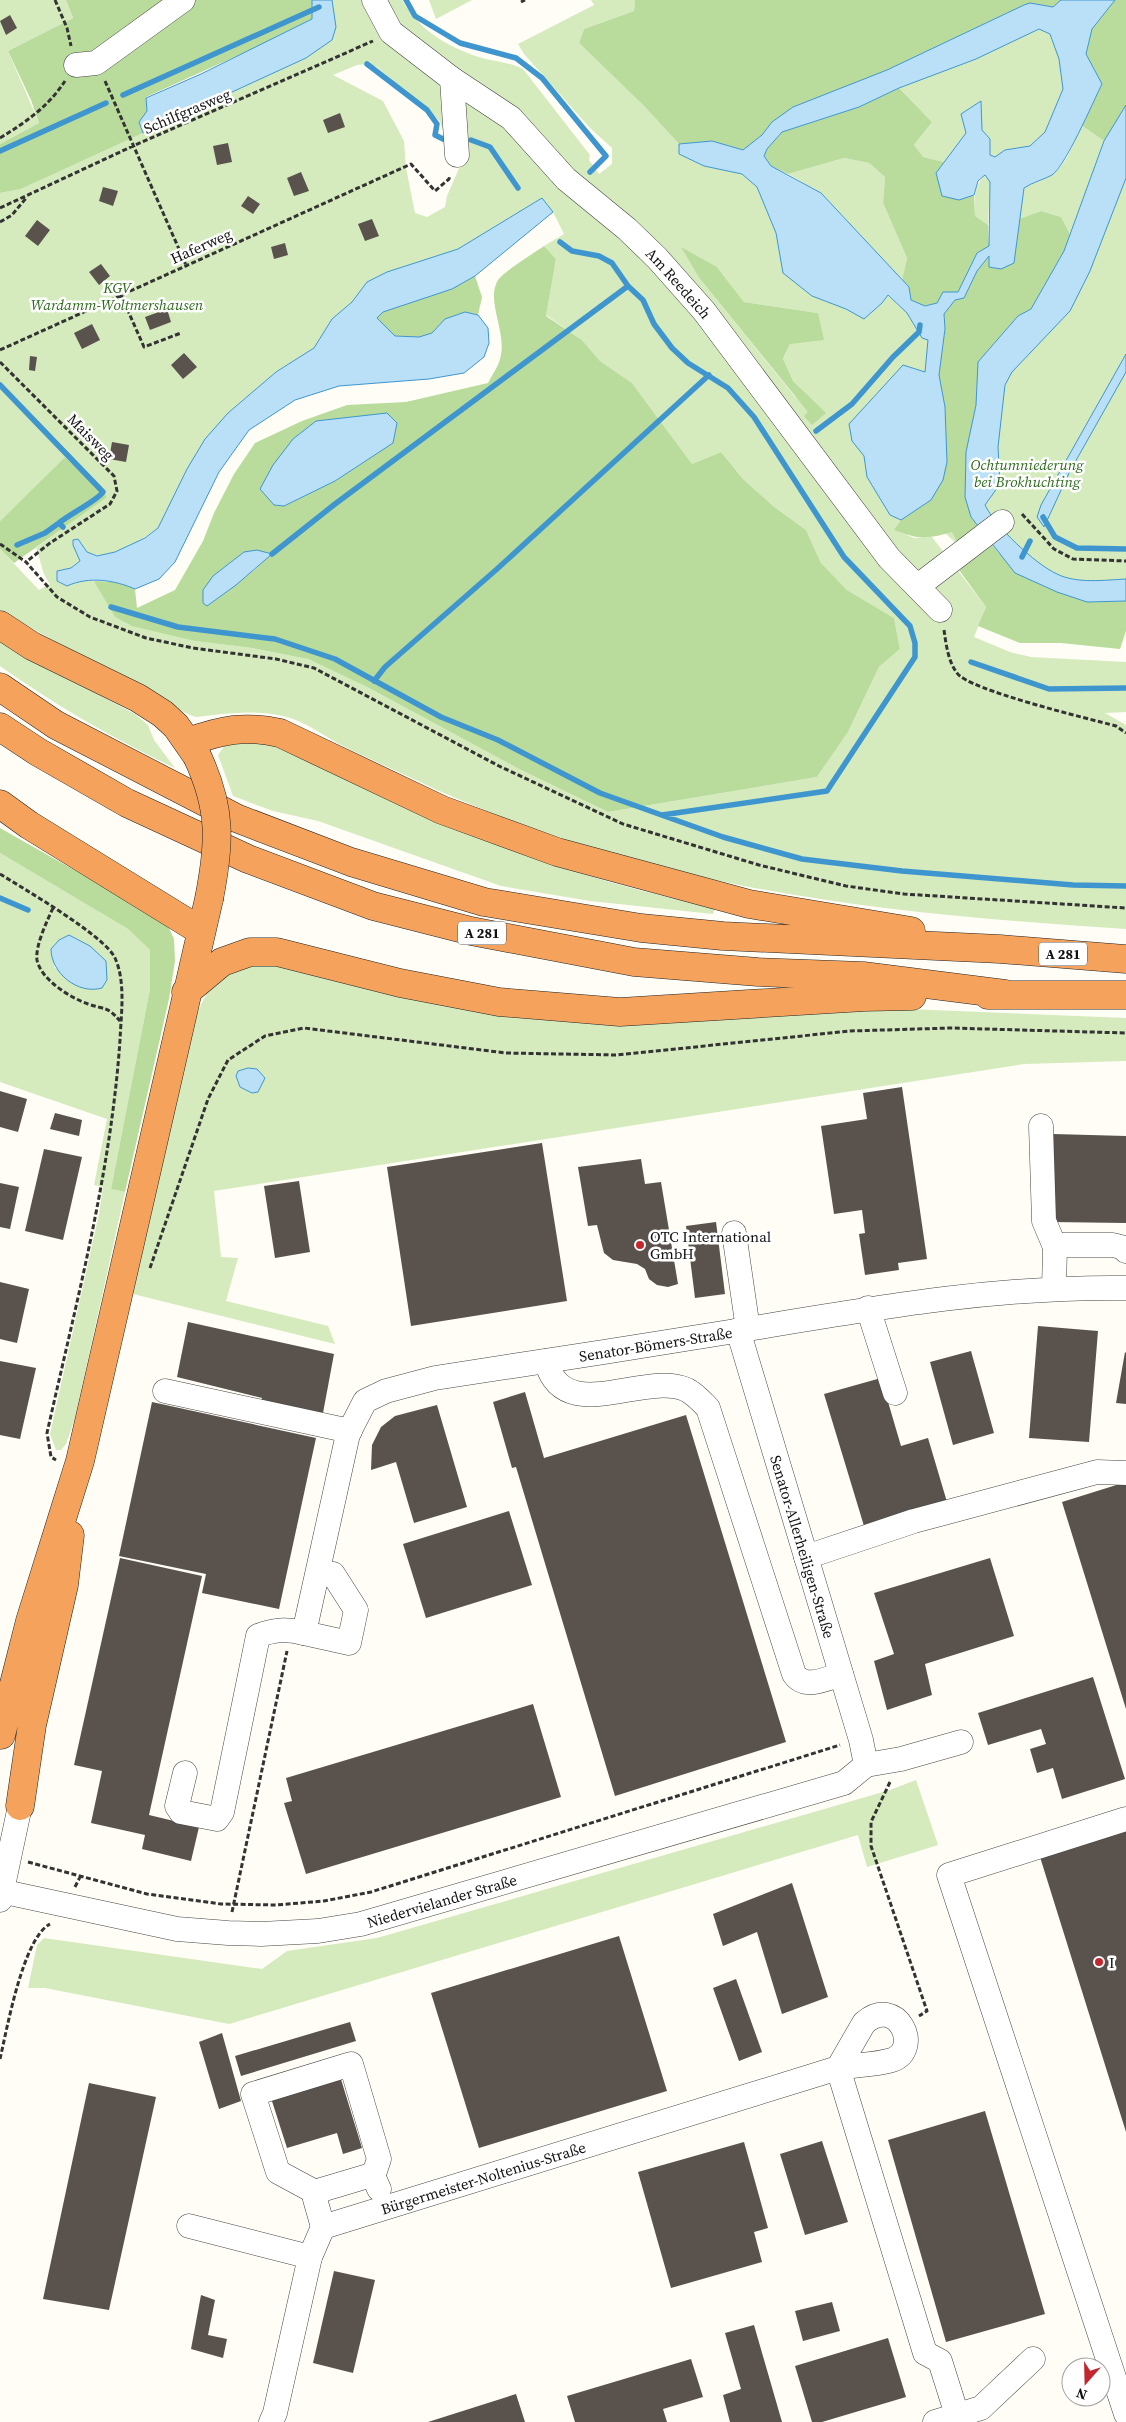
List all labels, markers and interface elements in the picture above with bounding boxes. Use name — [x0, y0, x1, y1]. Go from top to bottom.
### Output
street label: Schilfgrasweg — [140, 83, 234, 139]
street label: Haferweg — [167, 223, 235, 269]
street label: Am Reedeich — [642, 243, 717, 323]
park label: KGV Wardamm-Woltmershausen — [31, 277, 204, 315]
street label: Maisweg — [63, 409, 119, 465]
park label: Ochtumniederung bei Brokhuchting — [971, 454, 1084, 492]
road number: A 281 — [458, 921, 506, 944]
road number: A 281 — [1039, 942, 1087, 966]
place label: OTC International GmbH — [650, 1226, 772, 1264]
marker: OTC International GmbH — [634, 1239, 646, 1251]
street label: Senator-Bömers-Straße — [578, 1321, 734, 1366]
street label: Senator-Allerheiligen-Straße — [766, 1452, 840, 1641]
street label: Niedervielander Straße — [364, 1868, 520, 1932]
place label: I — [1109, 1952, 1115, 1973]
marker: I — [1093, 1956, 1105, 1968]
street label: Bürgermeister-Noltenius-Straße — [378, 2136, 588, 2219]
north arrow — [1061, 2357, 1111, 2407]
text: N — [1073, 2383, 1090, 2405]

